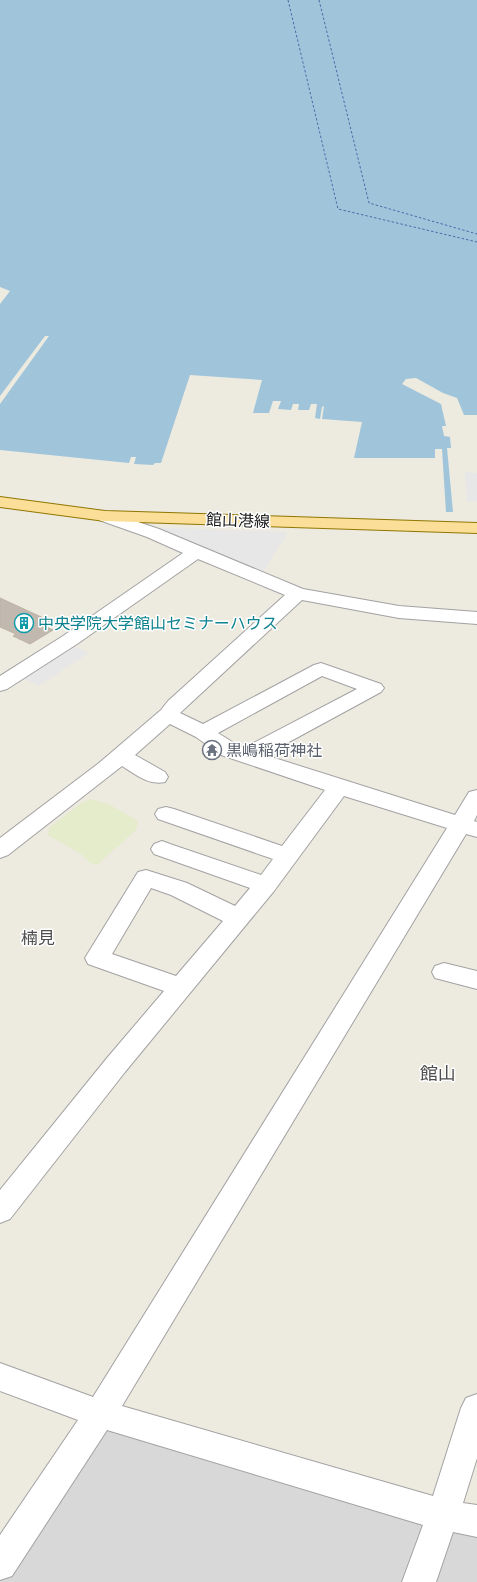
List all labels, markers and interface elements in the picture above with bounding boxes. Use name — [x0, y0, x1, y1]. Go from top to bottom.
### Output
street label: 館山港線 — [206, 508, 270, 533]
building icon: 中央学院大学館山セミナーハウス — [13, 612, 35, 634]
place label: 中央学院大学館山セミナーハウス — [38, 612, 278, 635]
temple icon: 黒嶋稲荷神社 — [201, 739, 223, 761]
place label: 黒嶋稲荷神社 — [226, 739, 322, 762]
district label: 楠見 — [21, 926, 55, 950]
district label: 館山 — [420, 1061, 456, 1087]

